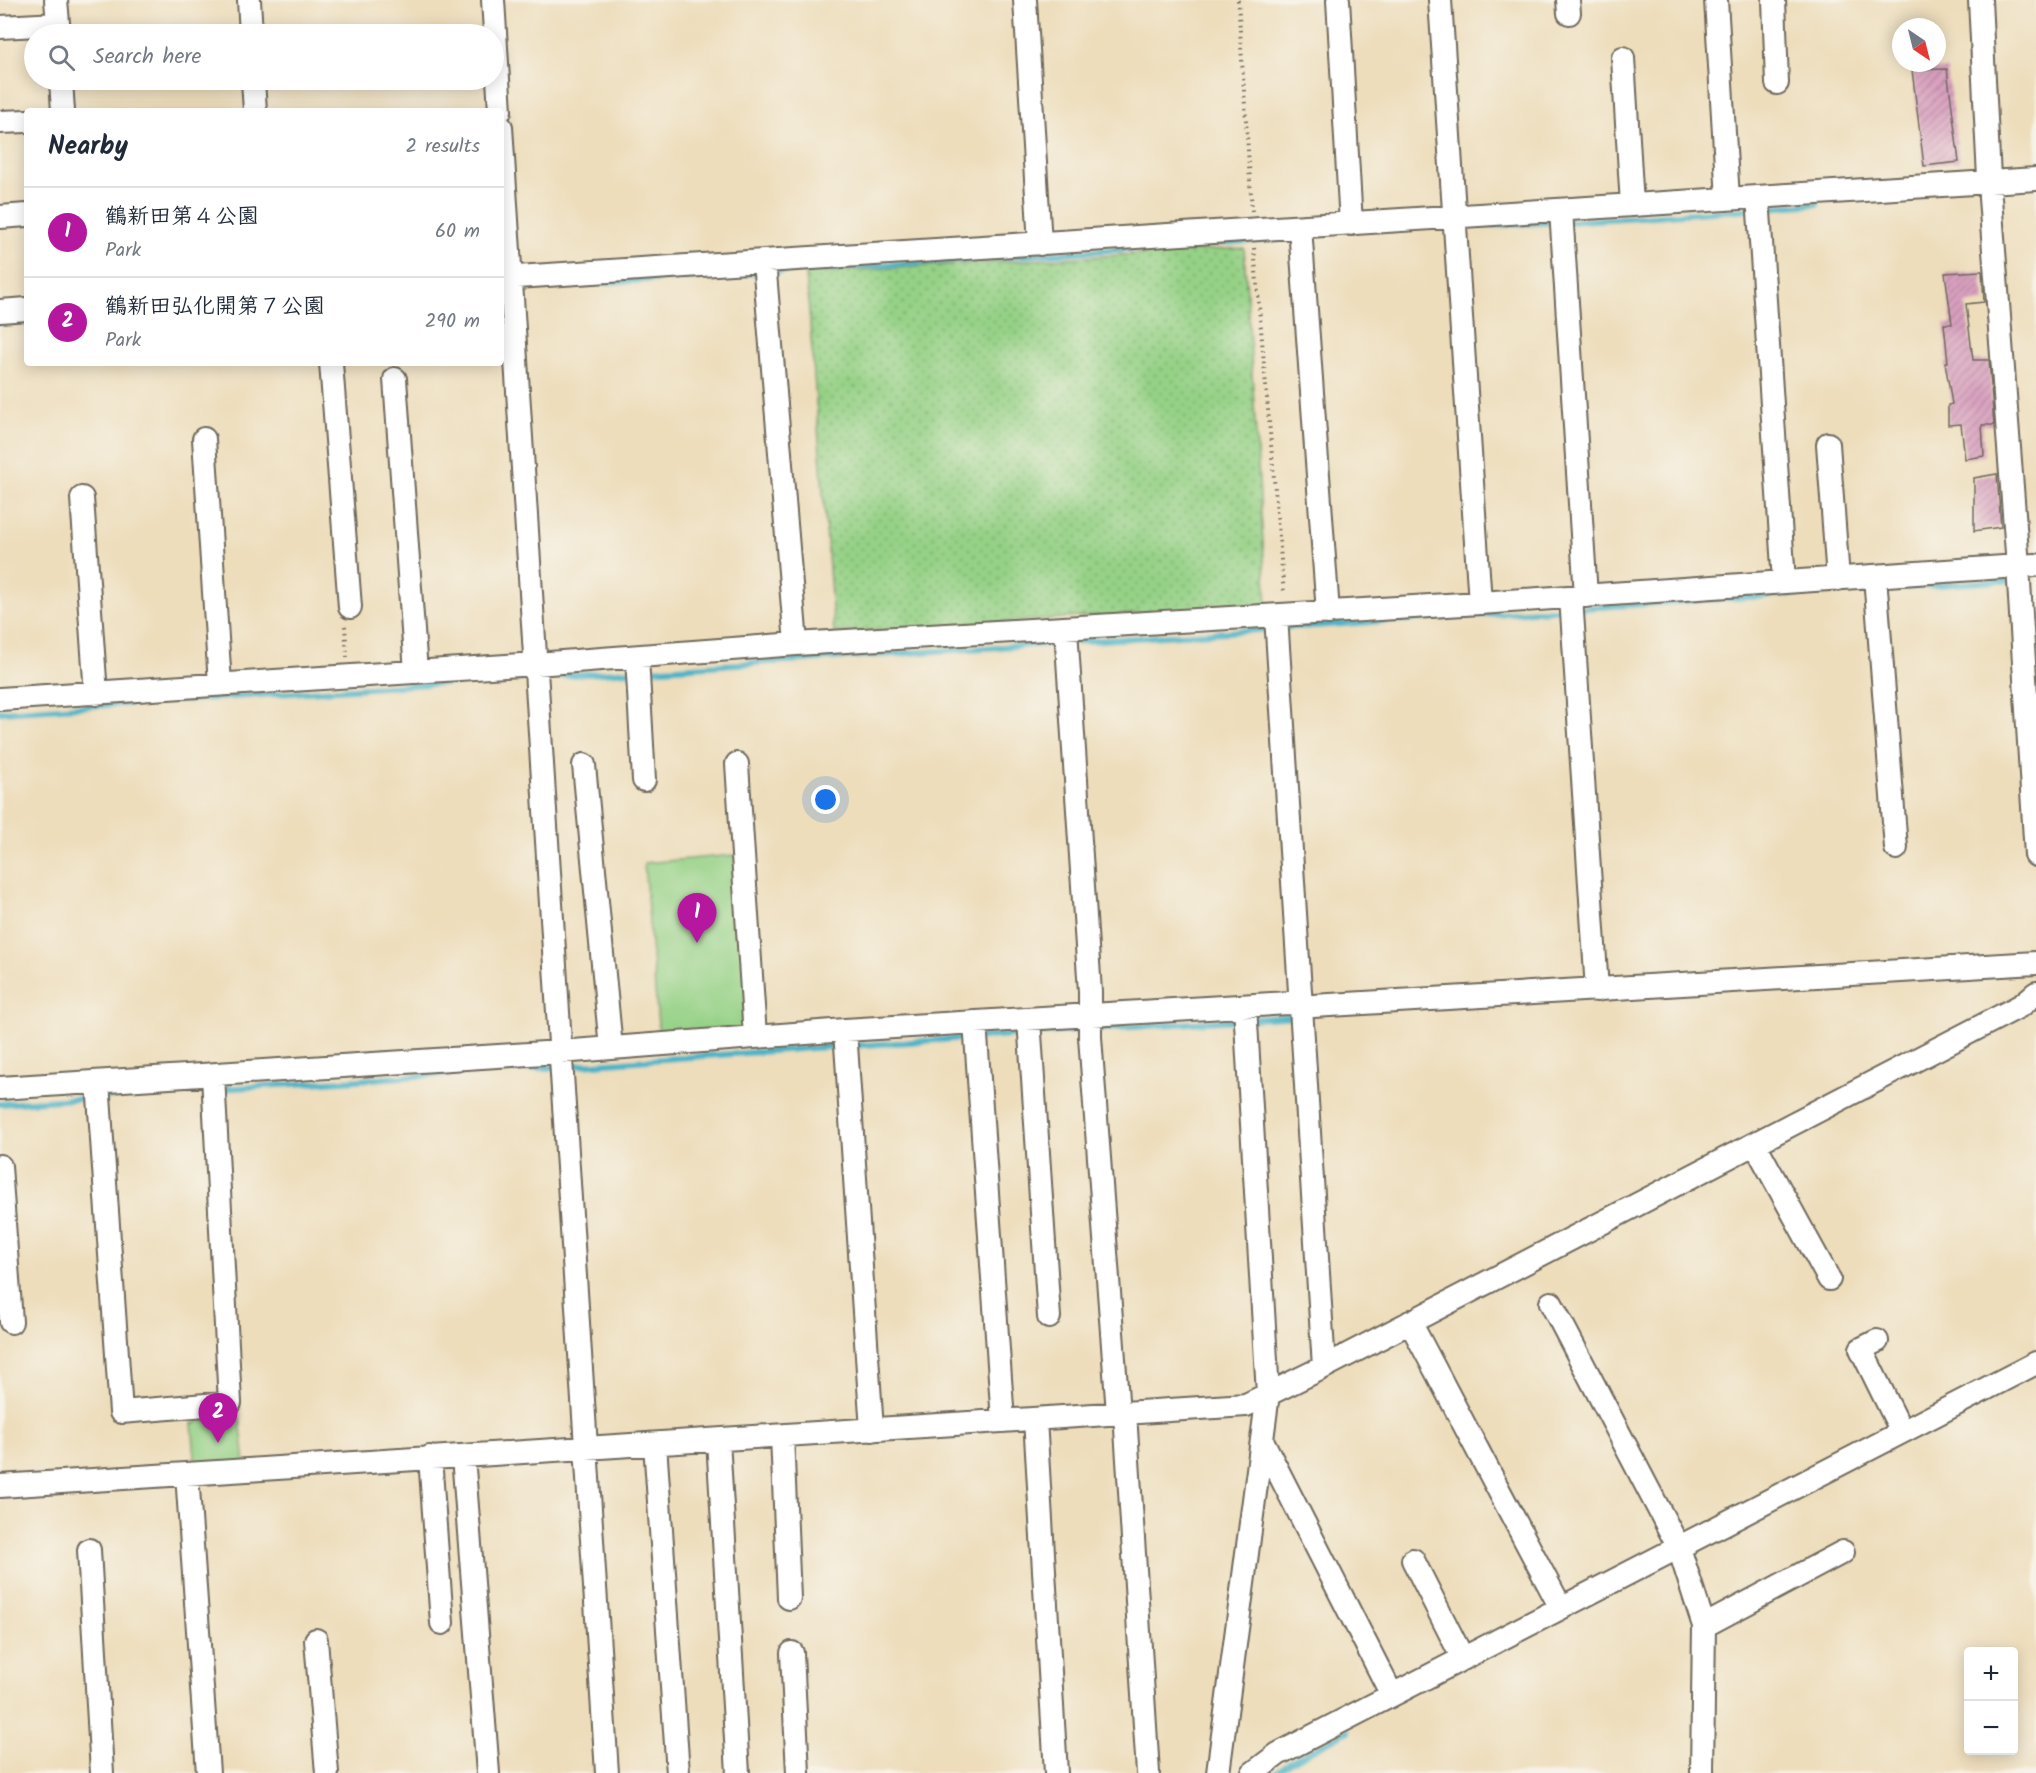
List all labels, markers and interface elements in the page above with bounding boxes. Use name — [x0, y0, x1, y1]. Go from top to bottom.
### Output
north arrow — [1892, 18, 1946, 72]
search box — [24, 24, 504, 90]
text: Search here — [93, 40, 201, 75]
icon: search — [45, 41, 78, 74]
text: Nearby — [48, 126, 128, 168]
text: 2 results — [405, 131, 480, 163]
text: 鶴新田第４公園 — [105, 200, 259, 235]
text: 1 — [64, 216, 71, 248]
text: 60 m — [435, 216, 480, 248]
text: Park — [105, 235, 141, 267]
text: 鶴新田弘化開第７公園 — [105, 290, 325, 325]
text: 2 — [62, 306, 73, 338]
text: 290 m — [425, 306, 480, 338]
text: Park — [105, 325, 141, 357]
your location — [811, 785, 840, 814]
pin: 1 — [678, 894, 716, 943]
pin: 2 — [198, 1394, 238, 1443]
map controls — [1964, 1647, 2018, 1755]
button: + — [1964, 1647, 2018, 1701]
button: − — [1964, 1701, 2018, 1755]

